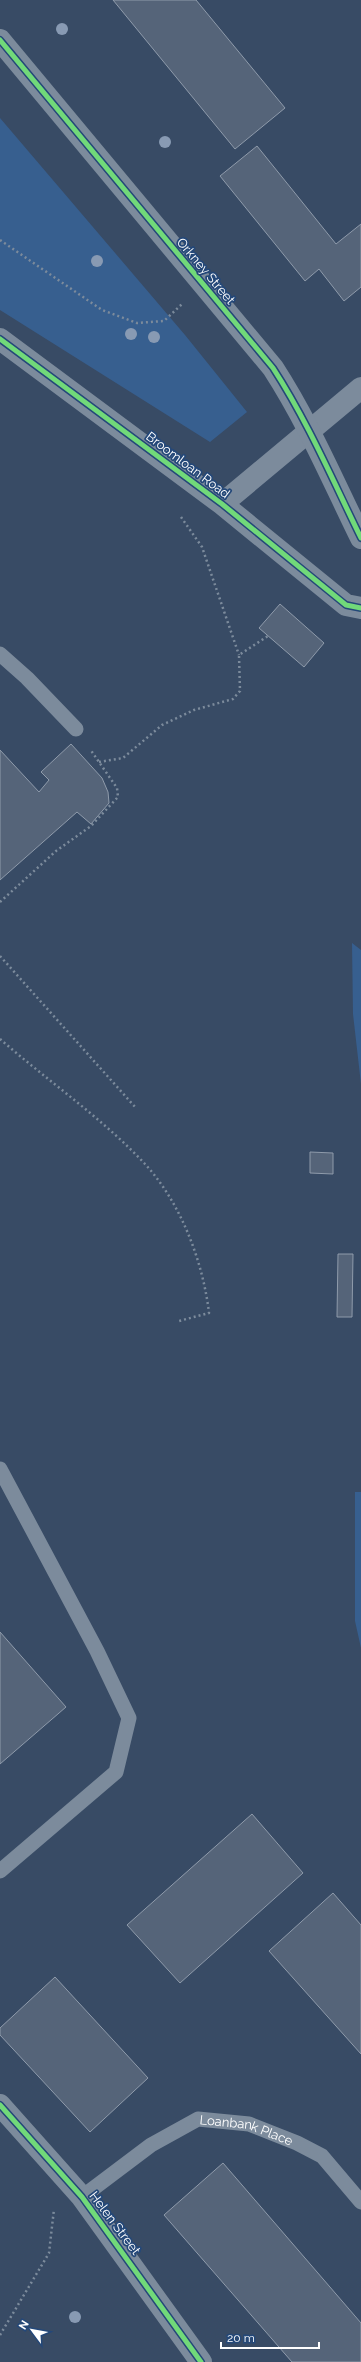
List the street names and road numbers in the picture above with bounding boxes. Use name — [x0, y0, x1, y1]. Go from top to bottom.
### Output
street label: Orkney Street — [174, 235, 239, 308]
street label: Broomloan Road — [143, 429, 233, 501]
street label: Loanbank Place — [199, 2112, 296, 2148]
street label: Helen Street — [86, 2188, 144, 2258]

